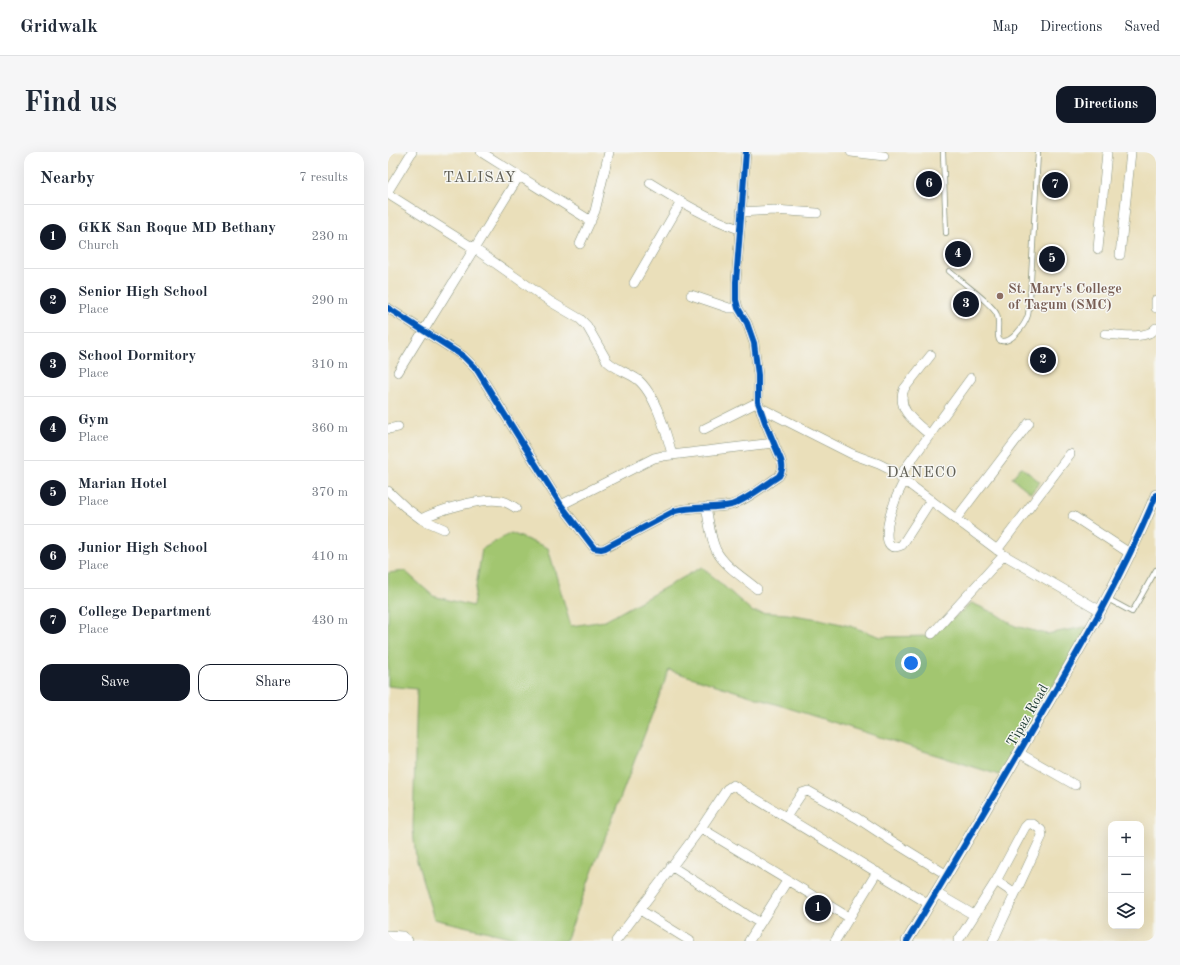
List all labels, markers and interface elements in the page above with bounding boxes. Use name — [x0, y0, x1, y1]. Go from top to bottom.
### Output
text: Gridwalk — [20, 18, 98, 37]
text: Map — [992, 20, 1018, 34]
text: Directions — [1040, 20, 1102, 34]
text: Saved — [1124, 20, 1160, 34]
button: Directions — [1056, 86, 1156, 123]
text: Find us — [24, 90, 117, 118]
pin: 6 — [916, 169, 942, 199]
text: Nearby — [40, 170, 95, 187]
pin: 7 — [1042, 170, 1068, 200]
text: 7 results — [299, 171, 348, 184]
district label: TALISAY — [443, 171, 517, 186]
text: GKK San Roque MD Bethany — [78, 221, 276, 236]
text: 1 — [49, 230, 57, 243]
text: 230 m — [311, 230, 348, 243]
text: Church — [78, 239, 119, 252]
pin: 4 — [945, 239, 971, 269]
pin: 5 — [1039, 244, 1065, 274]
place label: St. Mary's College of Tagum (SMC) — [1008, 282, 1122, 312]
text: Senior High School — [78, 285, 208, 300]
pin: 3 — [953, 289, 979, 319]
marker: St. Mary's College of Tagum (SMC) — [995, 291, 1005, 301]
text: 2 — [49, 294, 57, 307]
text: 290 m — [311, 294, 348, 307]
text: Place — [78, 303, 108, 316]
pin: 2 — [1030, 345, 1056, 375]
text: School Dormitory — [78, 349, 196, 364]
text: 3 — [49, 358, 57, 371]
text: 310 m — [311, 358, 348, 371]
text: Place — [78, 367, 108, 380]
text: Gym — [78, 413, 109, 428]
text: 4 — [49, 422, 57, 435]
text: 360 m — [311, 422, 348, 435]
text: Place — [78, 431, 108, 444]
district label: DANECO — [887, 466, 957, 481]
text: Marian Hotel — [78, 477, 167, 492]
text: 5 — [49, 486, 57, 499]
text: 370 m — [311, 486, 348, 499]
text: Place — [78, 495, 108, 508]
text: Junior High School — [78, 541, 208, 556]
text: 6 — [49, 550, 57, 563]
text: 410 m — [311, 550, 348, 563]
text: Place — [78, 559, 108, 572]
text: College Department — [78, 605, 211, 620]
text: 7 — [49, 614, 57, 627]
text: 430 m — [311, 614, 348, 627]
text: Place — [78, 623, 108, 636]
your location — [901, 653, 921, 673]
button: Save — [40, 664, 190, 701]
button: Share — [198, 664, 348, 701]
street label: Tipaz Road — [1004, 682, 1051, 749]
map controls — [1108, 821, 1144, 929]
button: + — [1108, 821, 1144, 857]
button: − — [1108, 857, 1144, 893]
pin: 1 — [805, 893, 831, 923]
button: layers — [1108, 893, 1144, 929]

